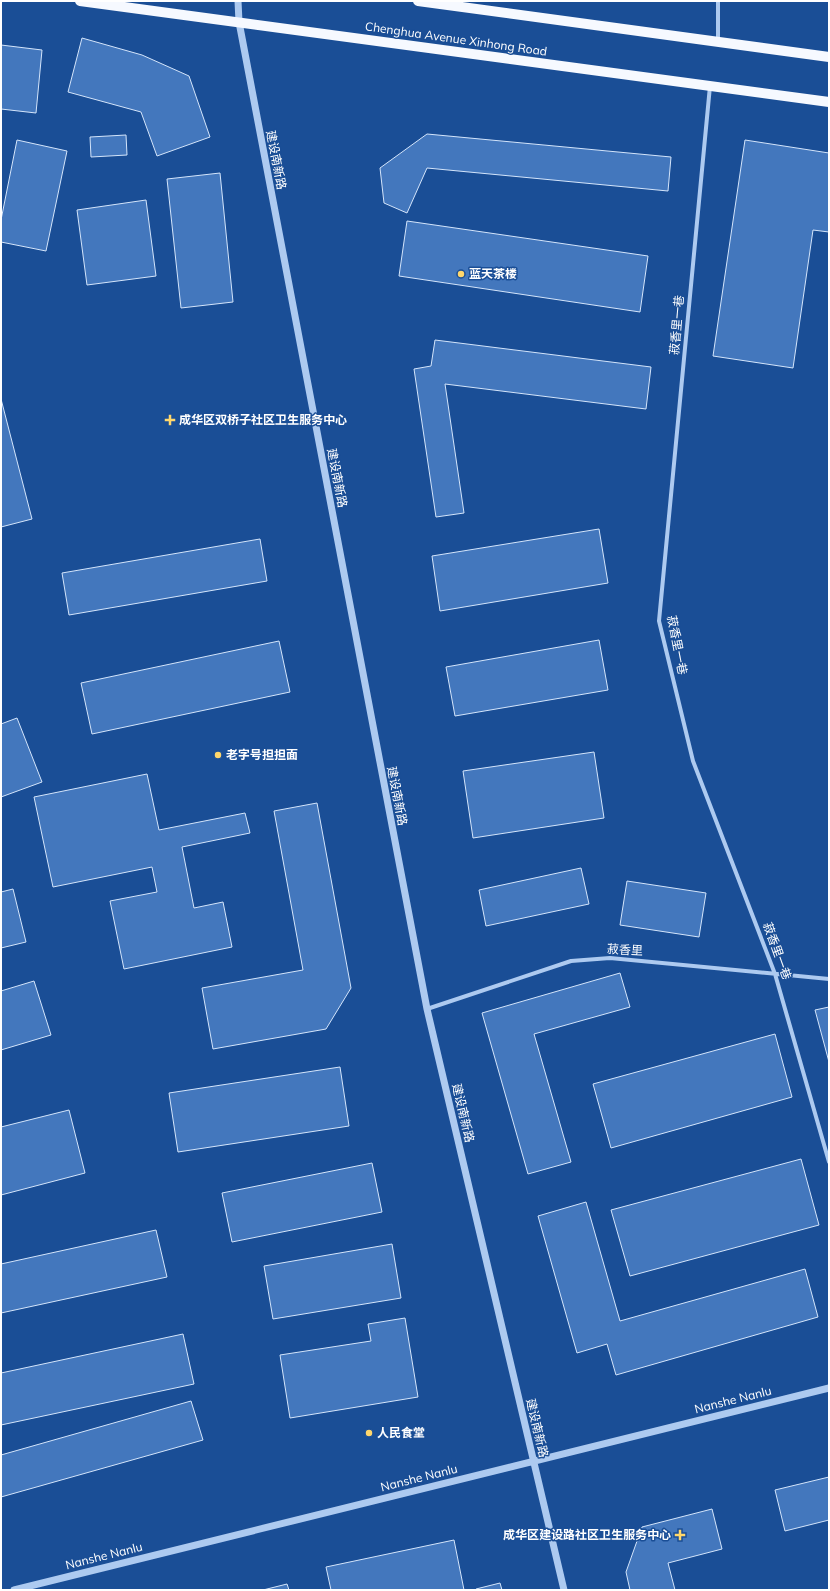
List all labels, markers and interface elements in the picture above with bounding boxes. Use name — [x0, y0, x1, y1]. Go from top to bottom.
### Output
street label: Chenghua Avenue Xinhong Road — [364, 18, 548, 59]
street label: 建设南新路 — [263, 129, 290, 191]
place label: 蓝天茶楼 — [469, 266, 517, 281]
marker: 蓝天茶楼 — [456, 269, 466, 279]
street label: 菽香里一巷 — [666, 294, 687, 356]
place label: 成华区双桥子社区卫生服务中心 — [179, 412, 347, 427]
marker: 成华区双桥子社区卫生服务中心 — [164, 414, 176, 426]
street label: 建设南新路 — [324, 447, 351, 509]
street label: 菽香里一巷 — [664, 614, 691, 676]
place label: 老字号担担面 — [226, 747, 298, 762]
marker: 老字号担担面 — [213, 750, 223, 760]
street label: 建设南新路 — [384, 765, 411, 827]
street label: 菽香里一巷 — [760, 920, 795, 982]
street label: 菽香里 — [607, 941, 643, 958]
street label: 建设南新路 — [449, 1082, 478, 1144]
street label: Nanshe Nanlu — [693, 1383, 773, 1416]
street label: 建设南新路 — [523, 1397, 552, 1459]
place label: 人民食堂 — [377, 1425, 425, 1440]
marker: 人民食堂 — [364, 1428, 374, 1438]
street label: Nanshe Nanlu — [379, 1461, 459, 1494]
place label: 成华区建设路社区卫生服务中心 — [503, 1527, 671, 1542]
marker: 成华区建设路社区卫生服务中心 — [674, 1529, 686, 1541]
street label: Nanshe Nanlu — [64, 1539, 144, 1572]

